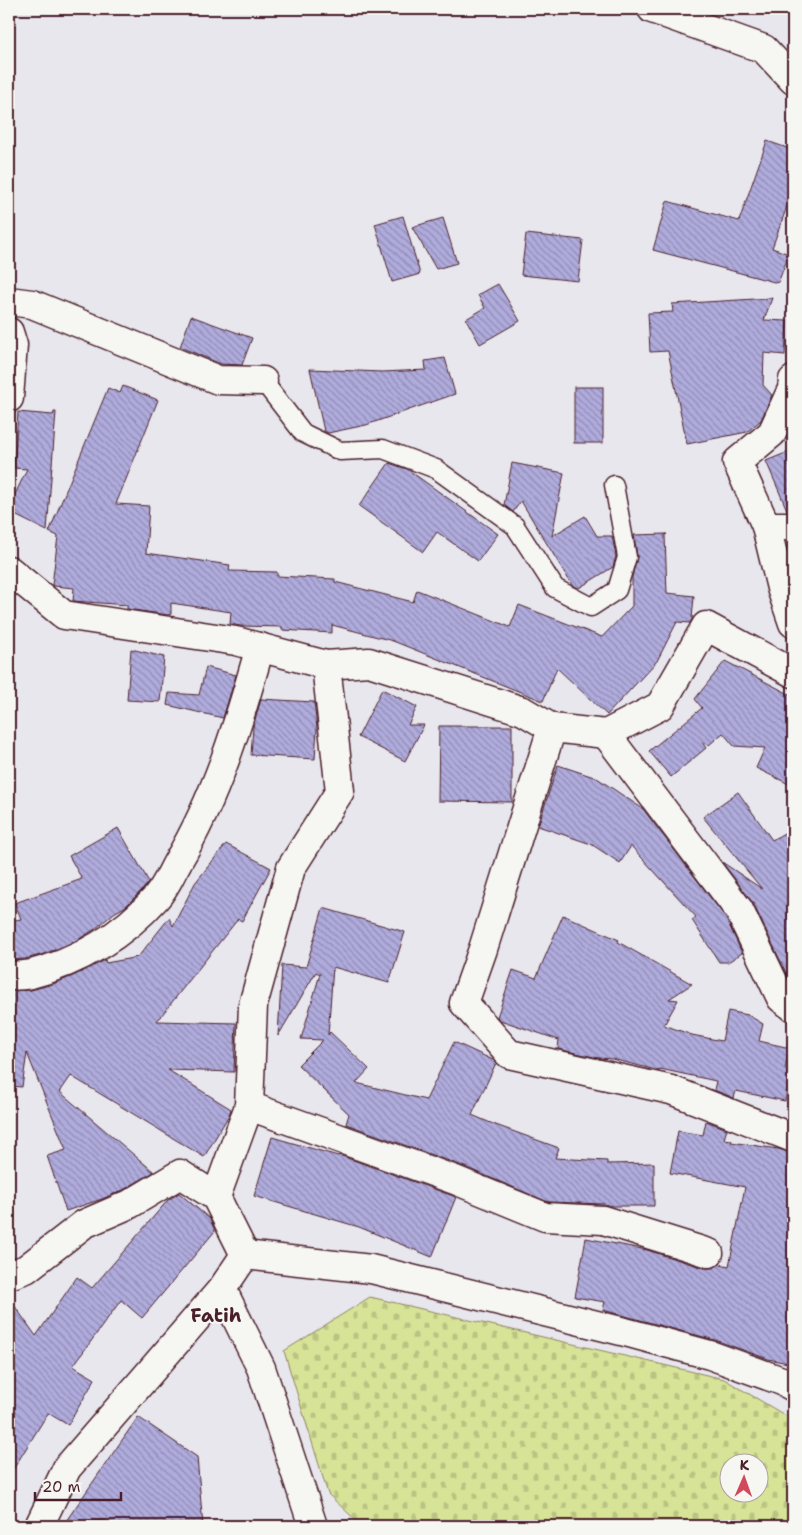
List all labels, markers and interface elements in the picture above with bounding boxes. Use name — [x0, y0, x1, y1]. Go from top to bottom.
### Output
district label: Fatih — [191, 1303, 242, 1328]
north arrow — [720, 1452, 770, 1502]
text: K — [739, 1456, 750, 1474]
scale bar — [35, 1470, 121, 1502]
text: 20 m — [42, 1477, 81, 1497]

